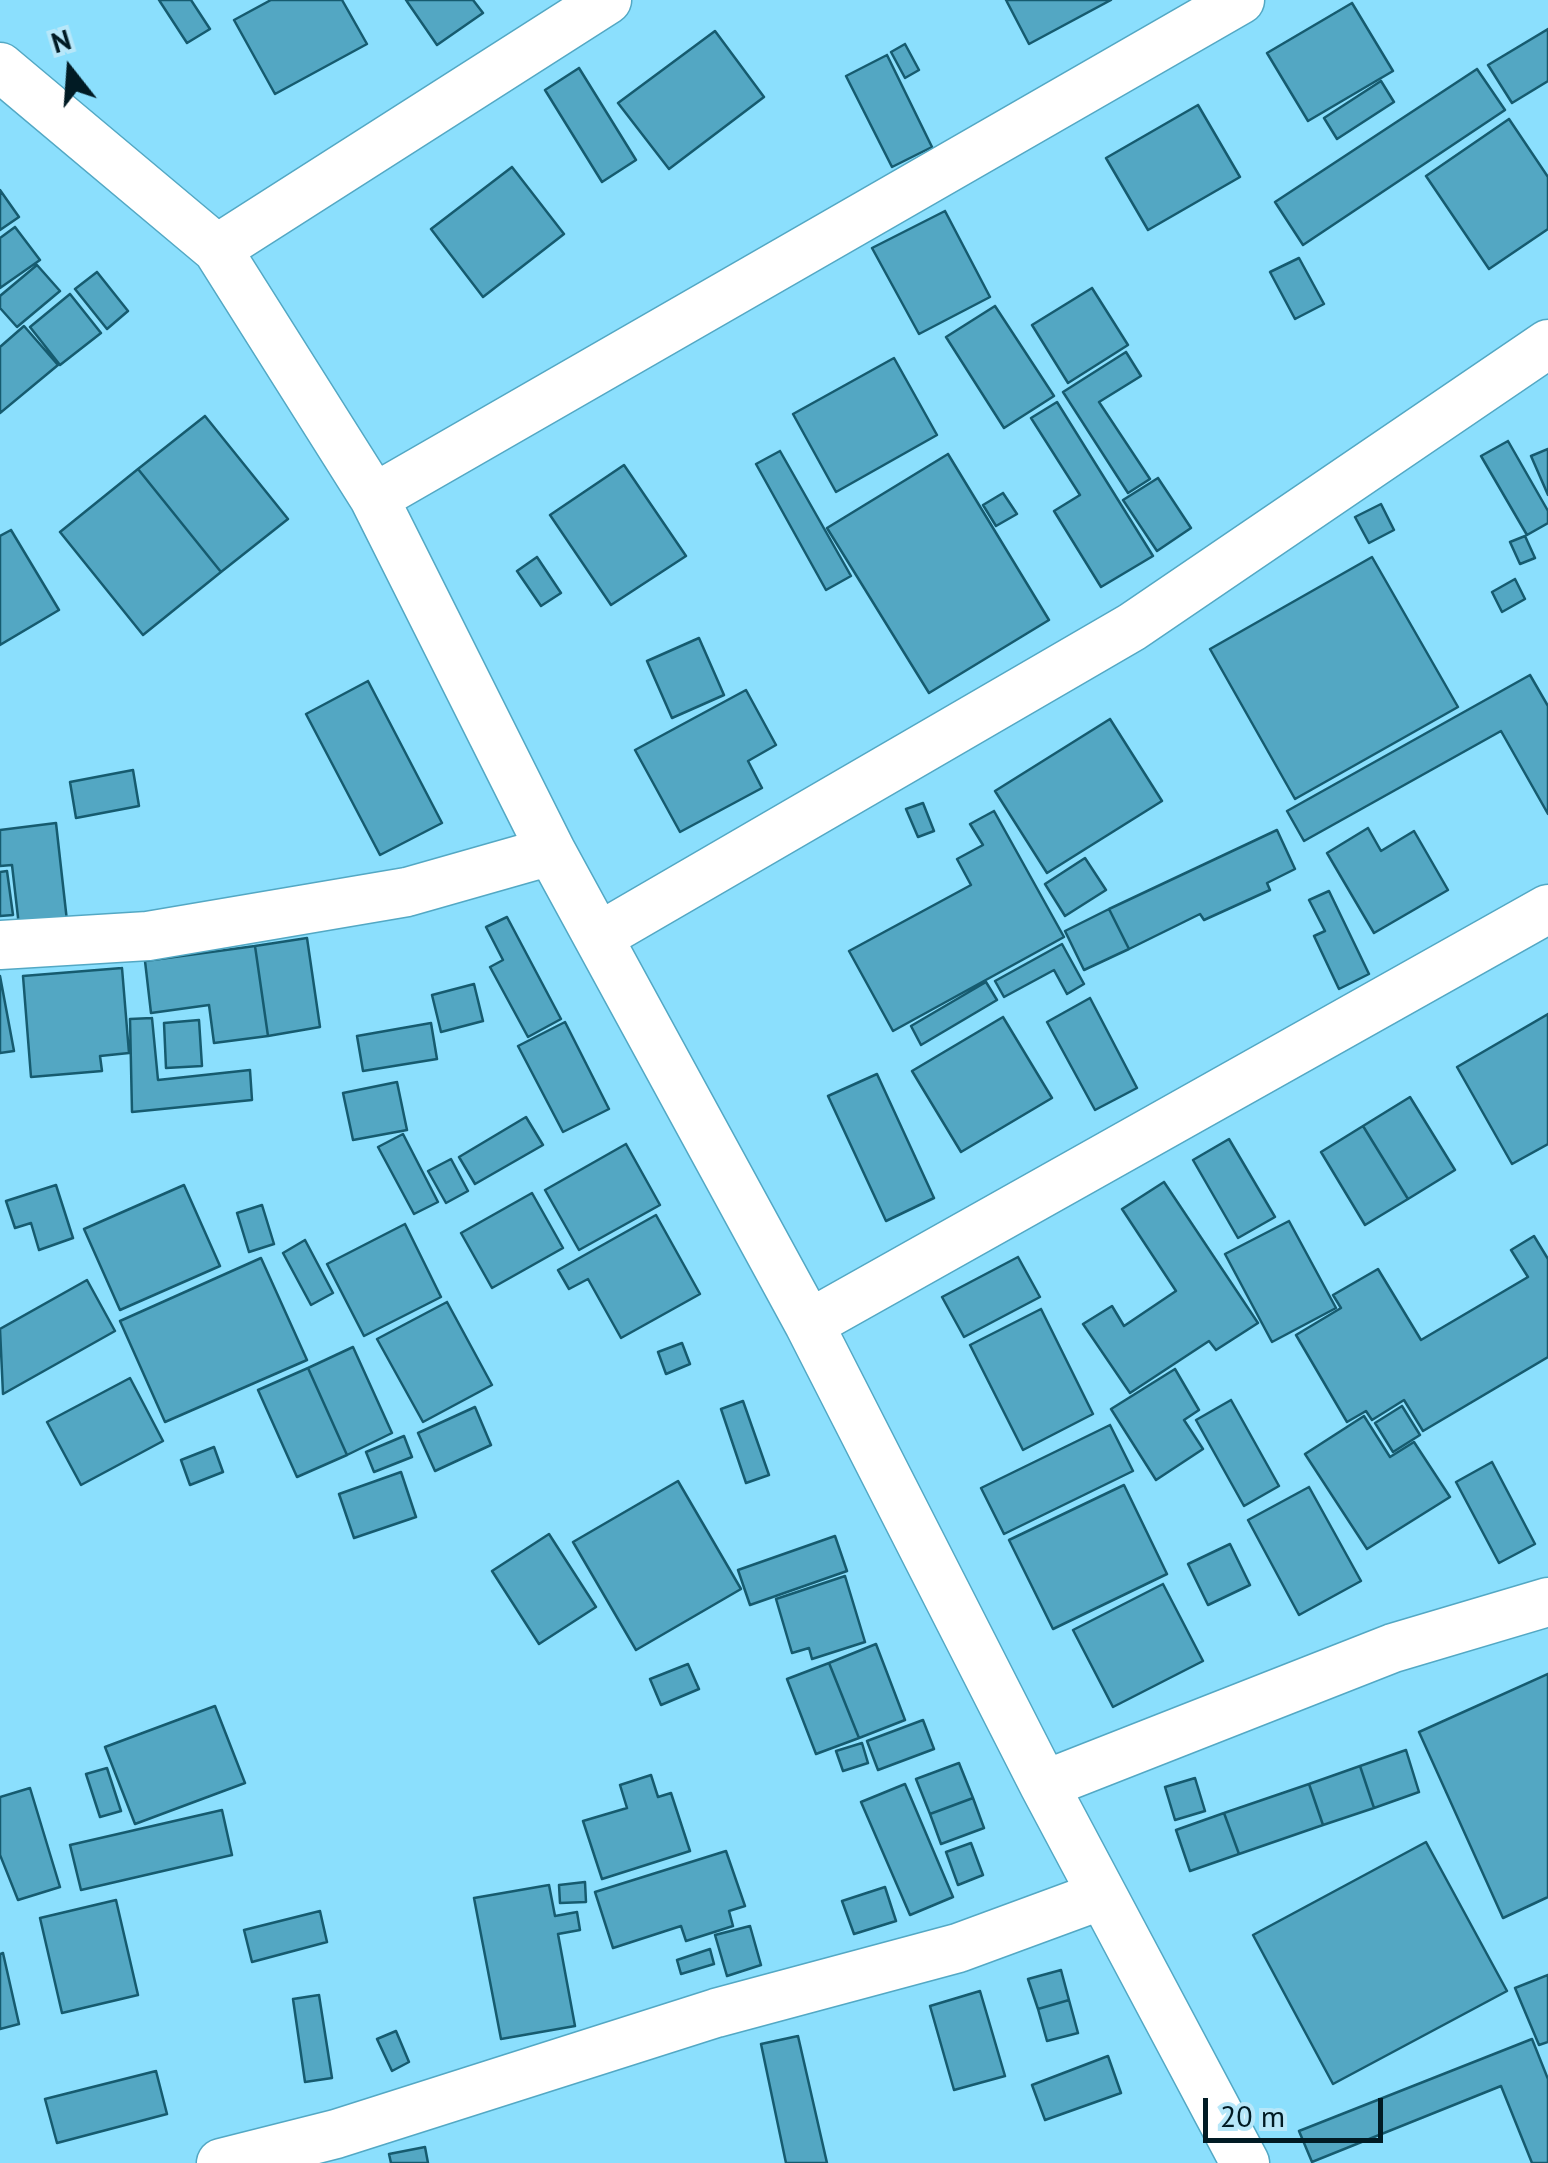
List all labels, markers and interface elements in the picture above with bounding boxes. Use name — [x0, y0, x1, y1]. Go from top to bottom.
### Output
north arrow — [20, 20, 120, 120]
text: N — [47, 20, 75, 61]
scale bar — [1208, 2078, 1388, 2140]
text: 20 m — [1220, 2096, 1285, 2135]

